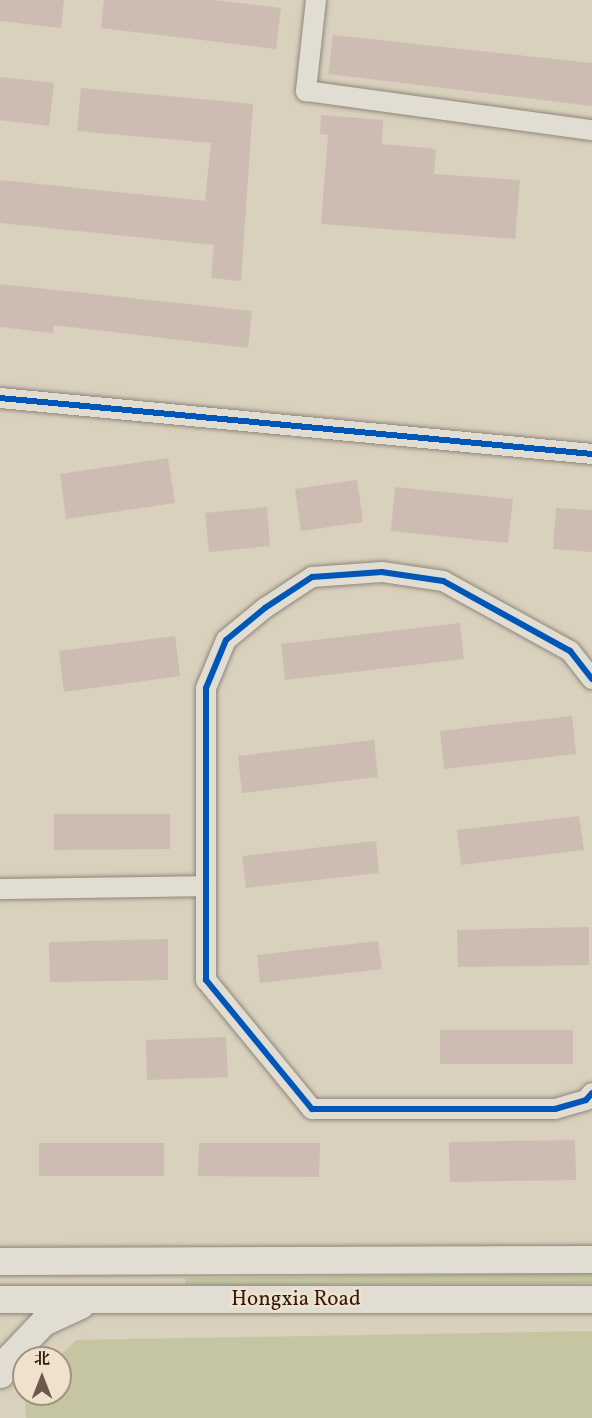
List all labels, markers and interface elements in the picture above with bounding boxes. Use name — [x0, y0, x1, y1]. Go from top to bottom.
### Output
street label: Hongxia Road — [231, 1287, 361, 1313]
north arrow — [12, 1346, 72, 1406]
text: 北 — [34, 1349, 50, 1371]

